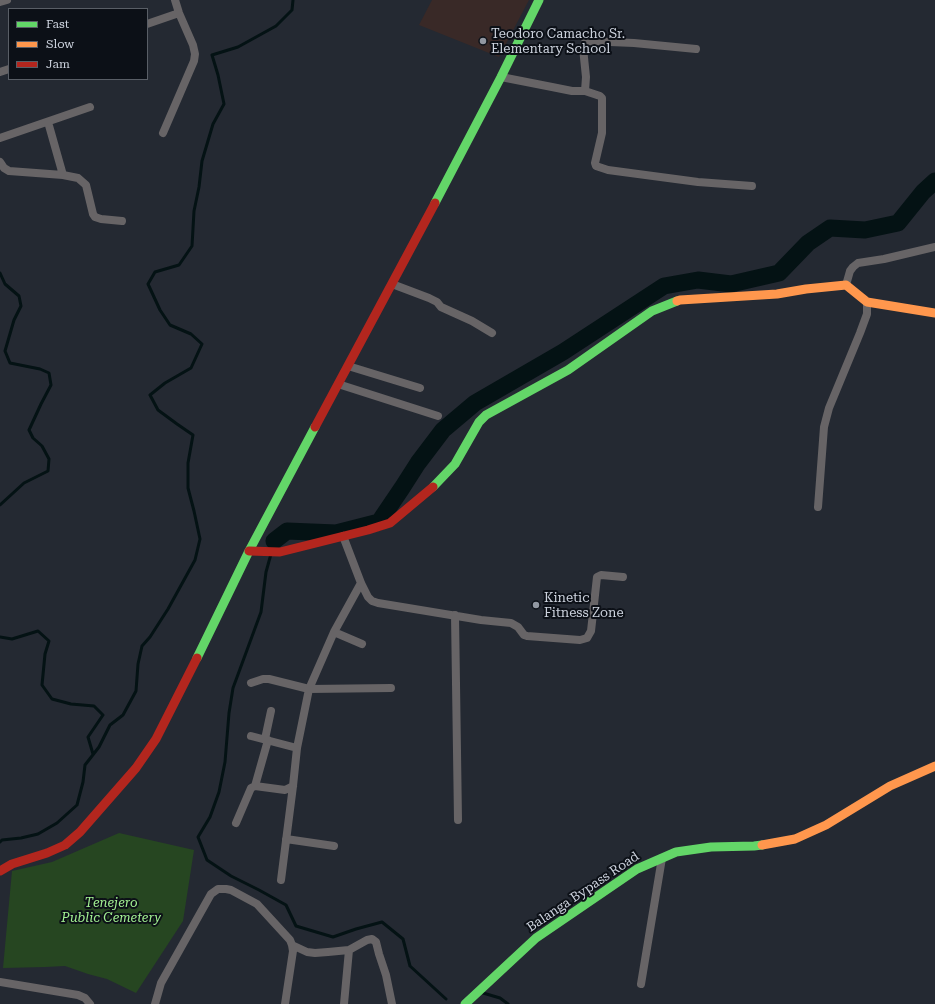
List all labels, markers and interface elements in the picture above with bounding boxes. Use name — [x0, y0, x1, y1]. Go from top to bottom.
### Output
legend — [8, 8, 148, 80]
text: Fast — [46, 17, 69, 31]
place label: Teodoro Camacho Sr. Elementary School — [491, 26, 625, 57]
marker: Teodoro Camacho Sr. Elementary School — [478, 36, 488, 46]
text: Slow — [46, 37, 74, 51]
text: Jam — [46, 57, 70, 71]
place label: Kinetic Fitness Zone — [544, 590, 624, 621]
marker: Kinetic Fitness Zone — [531, 600, 541, 610]
street label: Balanga Bypass Road — [524, 849, 642, 935]
park label: Tenejero Public Cemetery — [61, 895, 161, 926]

